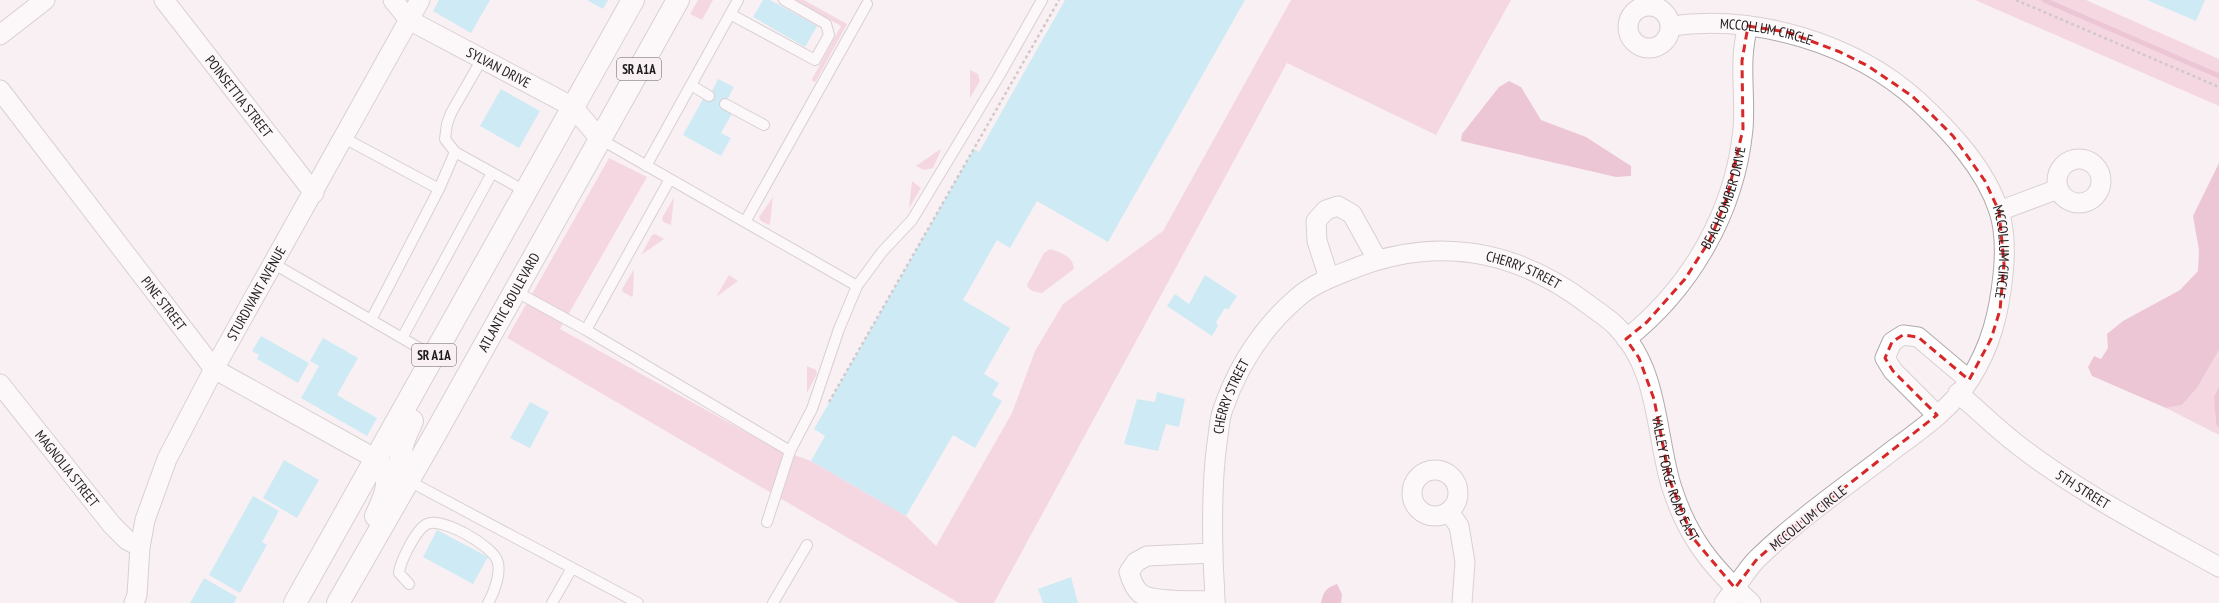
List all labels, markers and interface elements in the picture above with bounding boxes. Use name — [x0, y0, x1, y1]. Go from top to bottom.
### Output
street label: MCCOLLUM CIRCLE — [1719, 14, 1815, 49]
street label: SYLVAN DRIVE — [463, 43, 534, 92]
street label: POINSETTIA STREET — [201, 52, 277, 142]
road number: SR A1A — [617, 58, 661, 80]
street label: BEACHCOMBER DRIVE — [1697, 145, 1750, 252]
street label: MCCOLLUM CIRCLE — [1989, 203, 2013, 300]
street label: STURDIVANT AVENUE — [223, 243, 290, 344]
street label: CHERRY STREET — [1484, 247, 1565, 293]
street label: ATLANTIC BOULEVARD — [474, 249, 544, 355]
street label: PINE STREET — [137, 273, 191, 335]
road number: SR A1A — [412, 344, 456, 366]
street label: CHERRY STREET — [1209, 355, 1254, 435]
street label: VALLEY FORGE ROAD EAST — [1648, 413, 1703, 545]
street label: MAGNOLIA STREET — [31, 427, 104, 511]
street label: 5TH STREET — [2052, 466, 2114, 513]
street label: MCCOLLUM CIRCLE — [1766, 481, 1850, 555]

